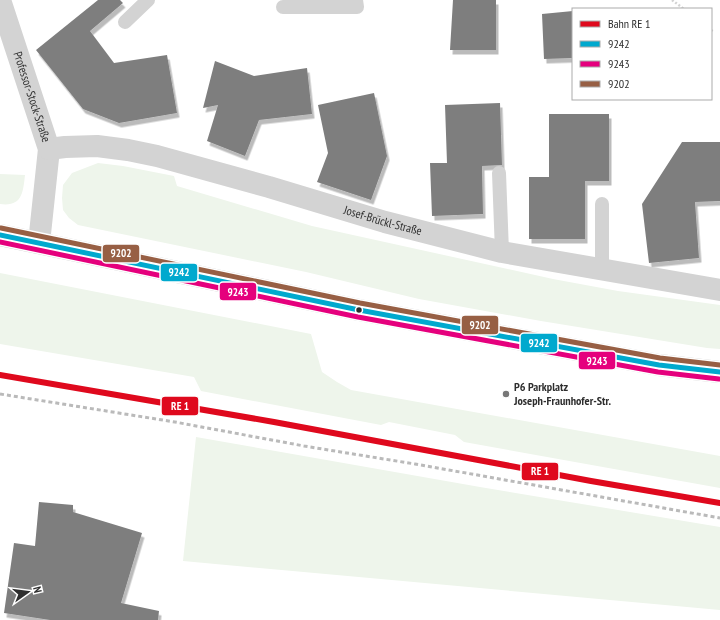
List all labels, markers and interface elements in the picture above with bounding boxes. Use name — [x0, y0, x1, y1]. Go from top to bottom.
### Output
legend — [572, 8, 712, 100]
text: Bahn RE 1 — [608, 16, 650, 31]
text: 9242 — [608, 36, 630, 51]
street label: Professor-Stock-Straße — [10, 50, 54, 144]
text: 9243 — [608, 56, 630, 71]
text: 9202 — [608, 76, 630, 91]
street label: Josef-Brückl-Straße — [341, 202, 424, 238]
line badge: 9202 — [102, 244, 140, 263]
text: 9202 — [110, 246, 132, 260]
line badge: 9242 — [160, 263, 198, 282]
text: 9242 — [168, 265, 190, 279]
line badge: 9243 — [219, 282, 257, 301]
text: 9243 — [227, 285, 249, 299]
unlabelled marker — [354, 305, 364, 315]
line badge: 9202 — [461, 315, 499, 335]
text: 9202 — [469, 318, 491, 332]
line badge: 9242 — [520, 333, 558, 353]
text: 9242 — [528, 336, 550, 350]
line badge: 9243 — [578, 351, 616, 370]
text: 9243 — [586, 354, 608, 368]
place label: P6 Parkplatz Joseph-Fraunhofer-Str. — [513, 379, 611, 408]
marker: P6 Parkplatz Joseph-Fraunhofer-Str. — [501, 389, 511, 399]
line badge: RE 1 — [161, 396, 199, 416]
text: RE 1 — [171, 399, 189, 413]
line badge: RE 1 — [521, 462, 559, 481]
text: RE 1 — [531, 464, 549, 478]
north arrow — [8, 572, 48, 612]
text: N — [30, 585, 45, 594]

